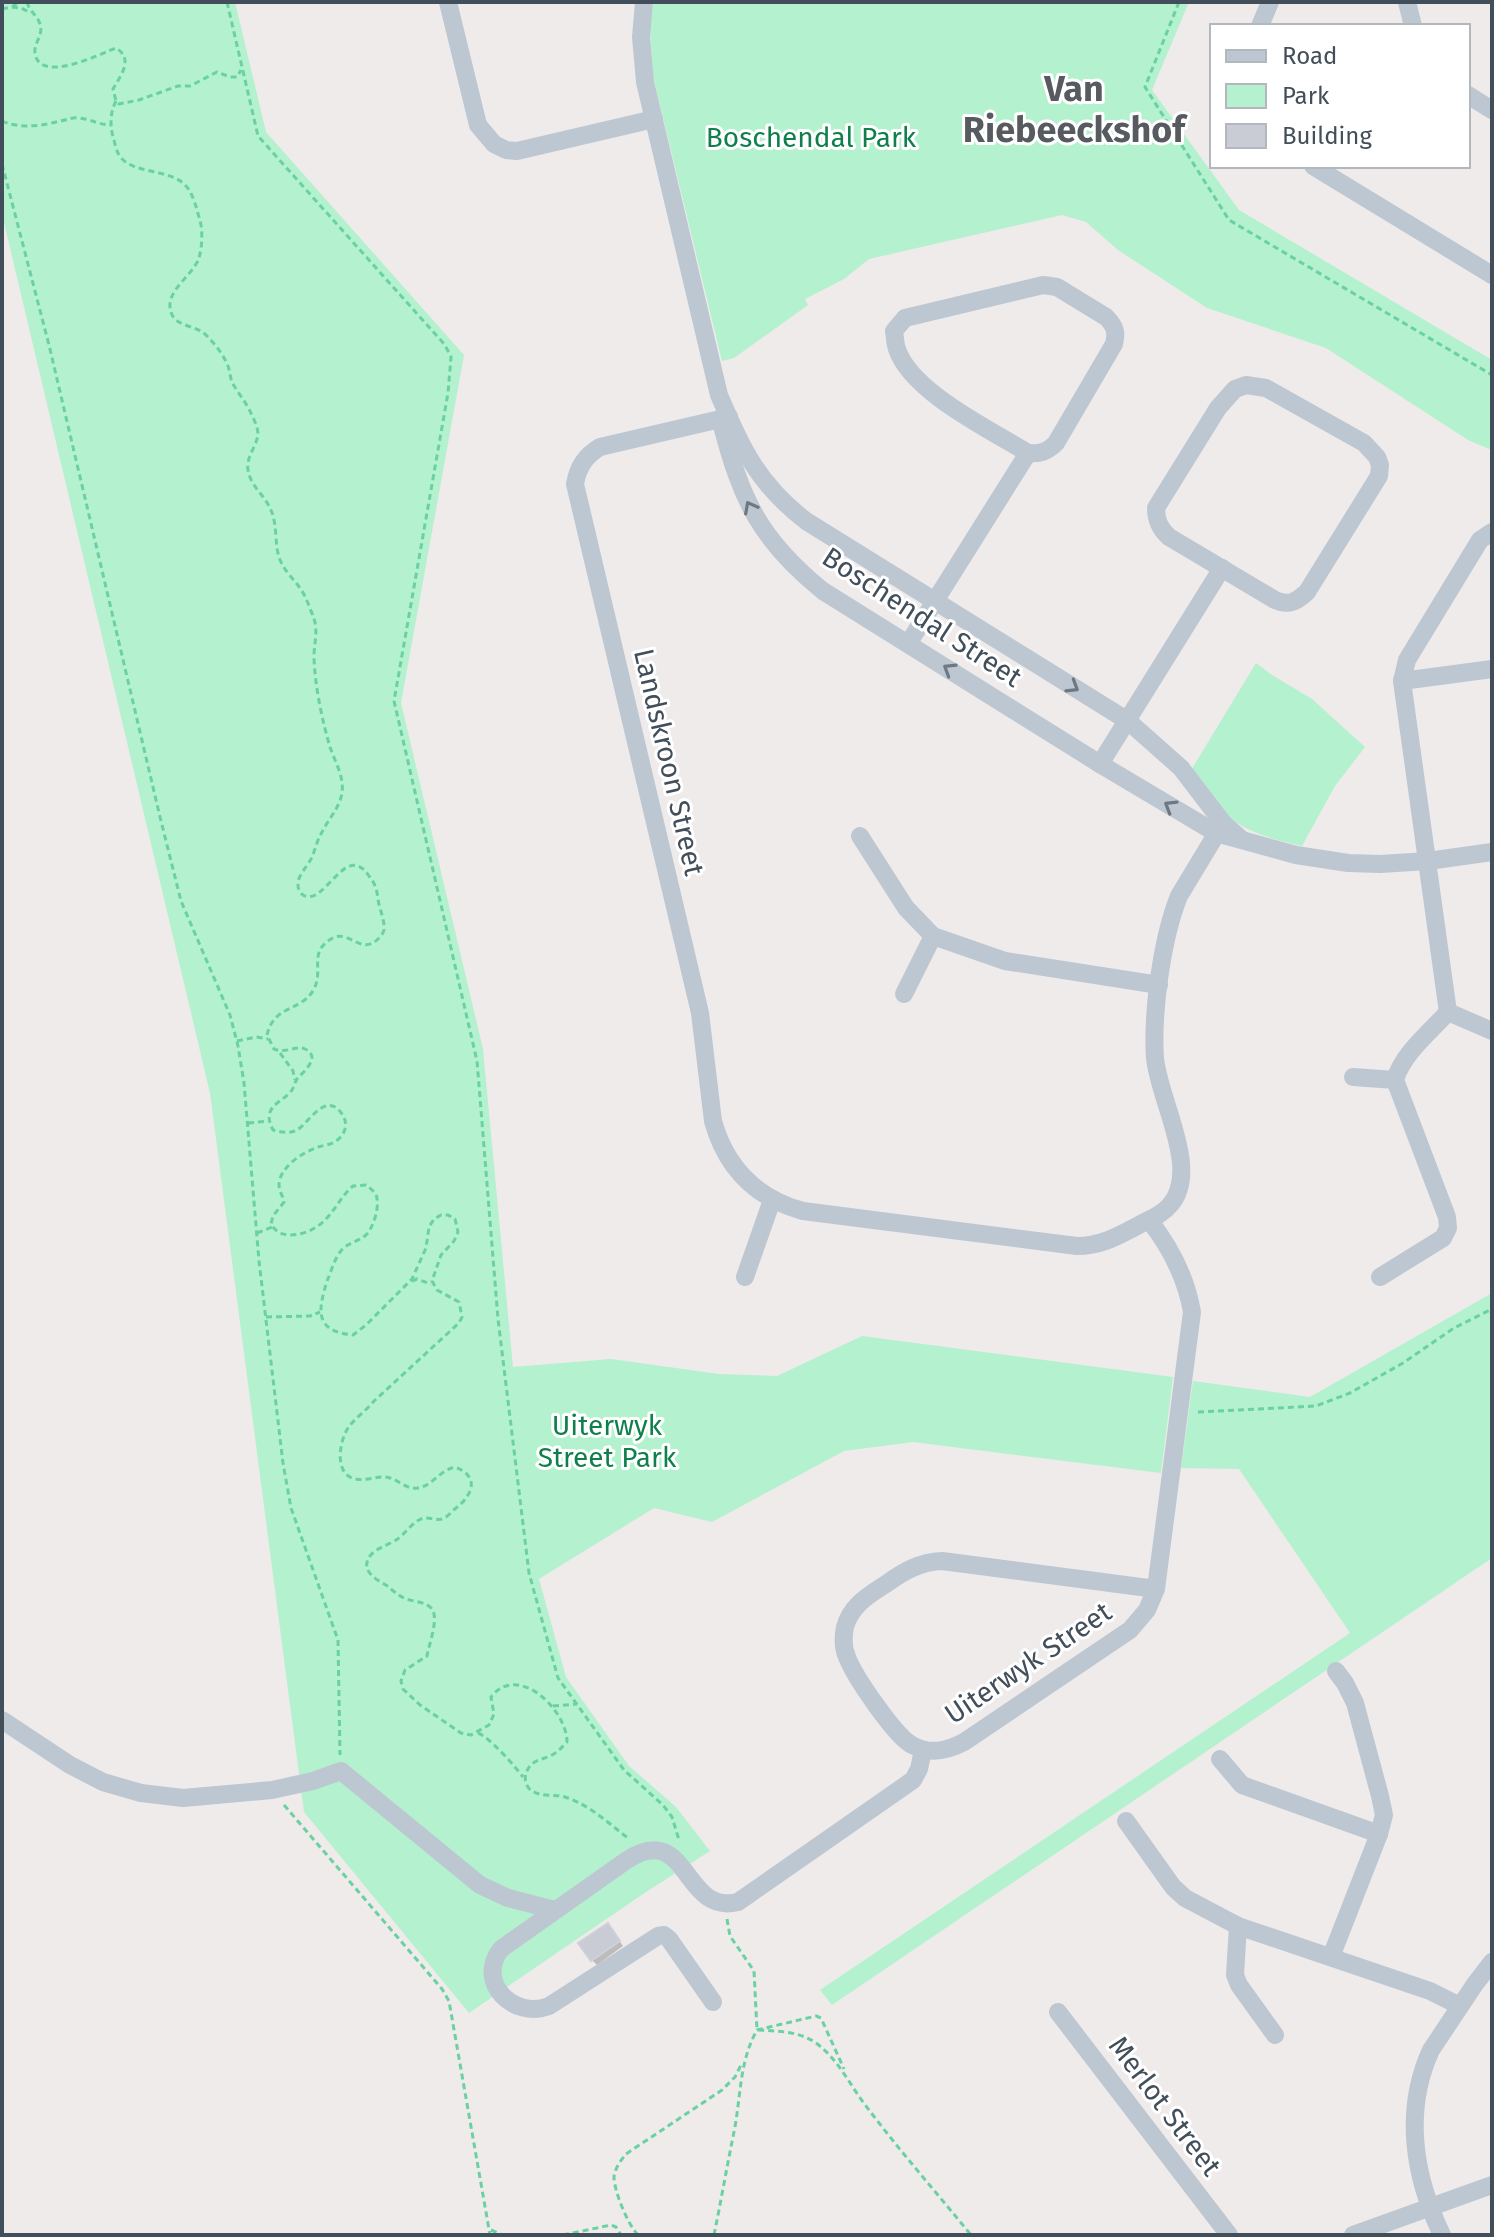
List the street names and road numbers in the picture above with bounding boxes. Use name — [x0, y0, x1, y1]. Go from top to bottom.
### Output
street label: Boschendal Street — [816, 540, 1029, 694]
street label: Landskroon Street — [627, 645, 711, 880]
street label: Uiterwyk Street — [938, 1595, 1118, 1731]
street label: Merlot Street — [1102, 2030, 1229, 2183]

